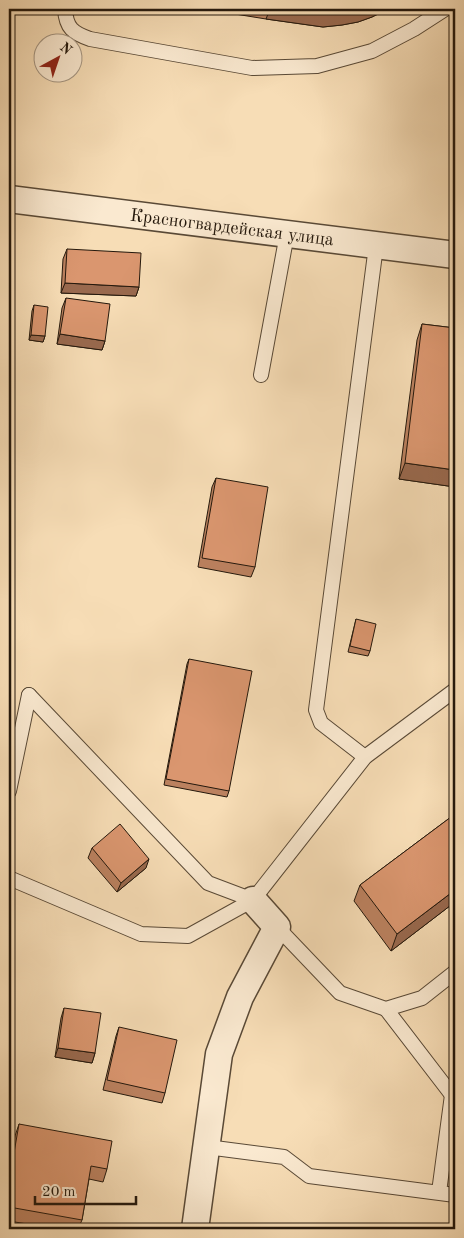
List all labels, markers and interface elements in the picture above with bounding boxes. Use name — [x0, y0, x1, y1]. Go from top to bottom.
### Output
north arrow — [32, 32, 82, 82]
text: N — [57, 40, 75, 58]
street label: Красногвардейская улица — [129, 207, 335, 249]
scale bar — [35, 1173, 136, 1205]
text: 20 m — [42, 1185, 76, 1200]

